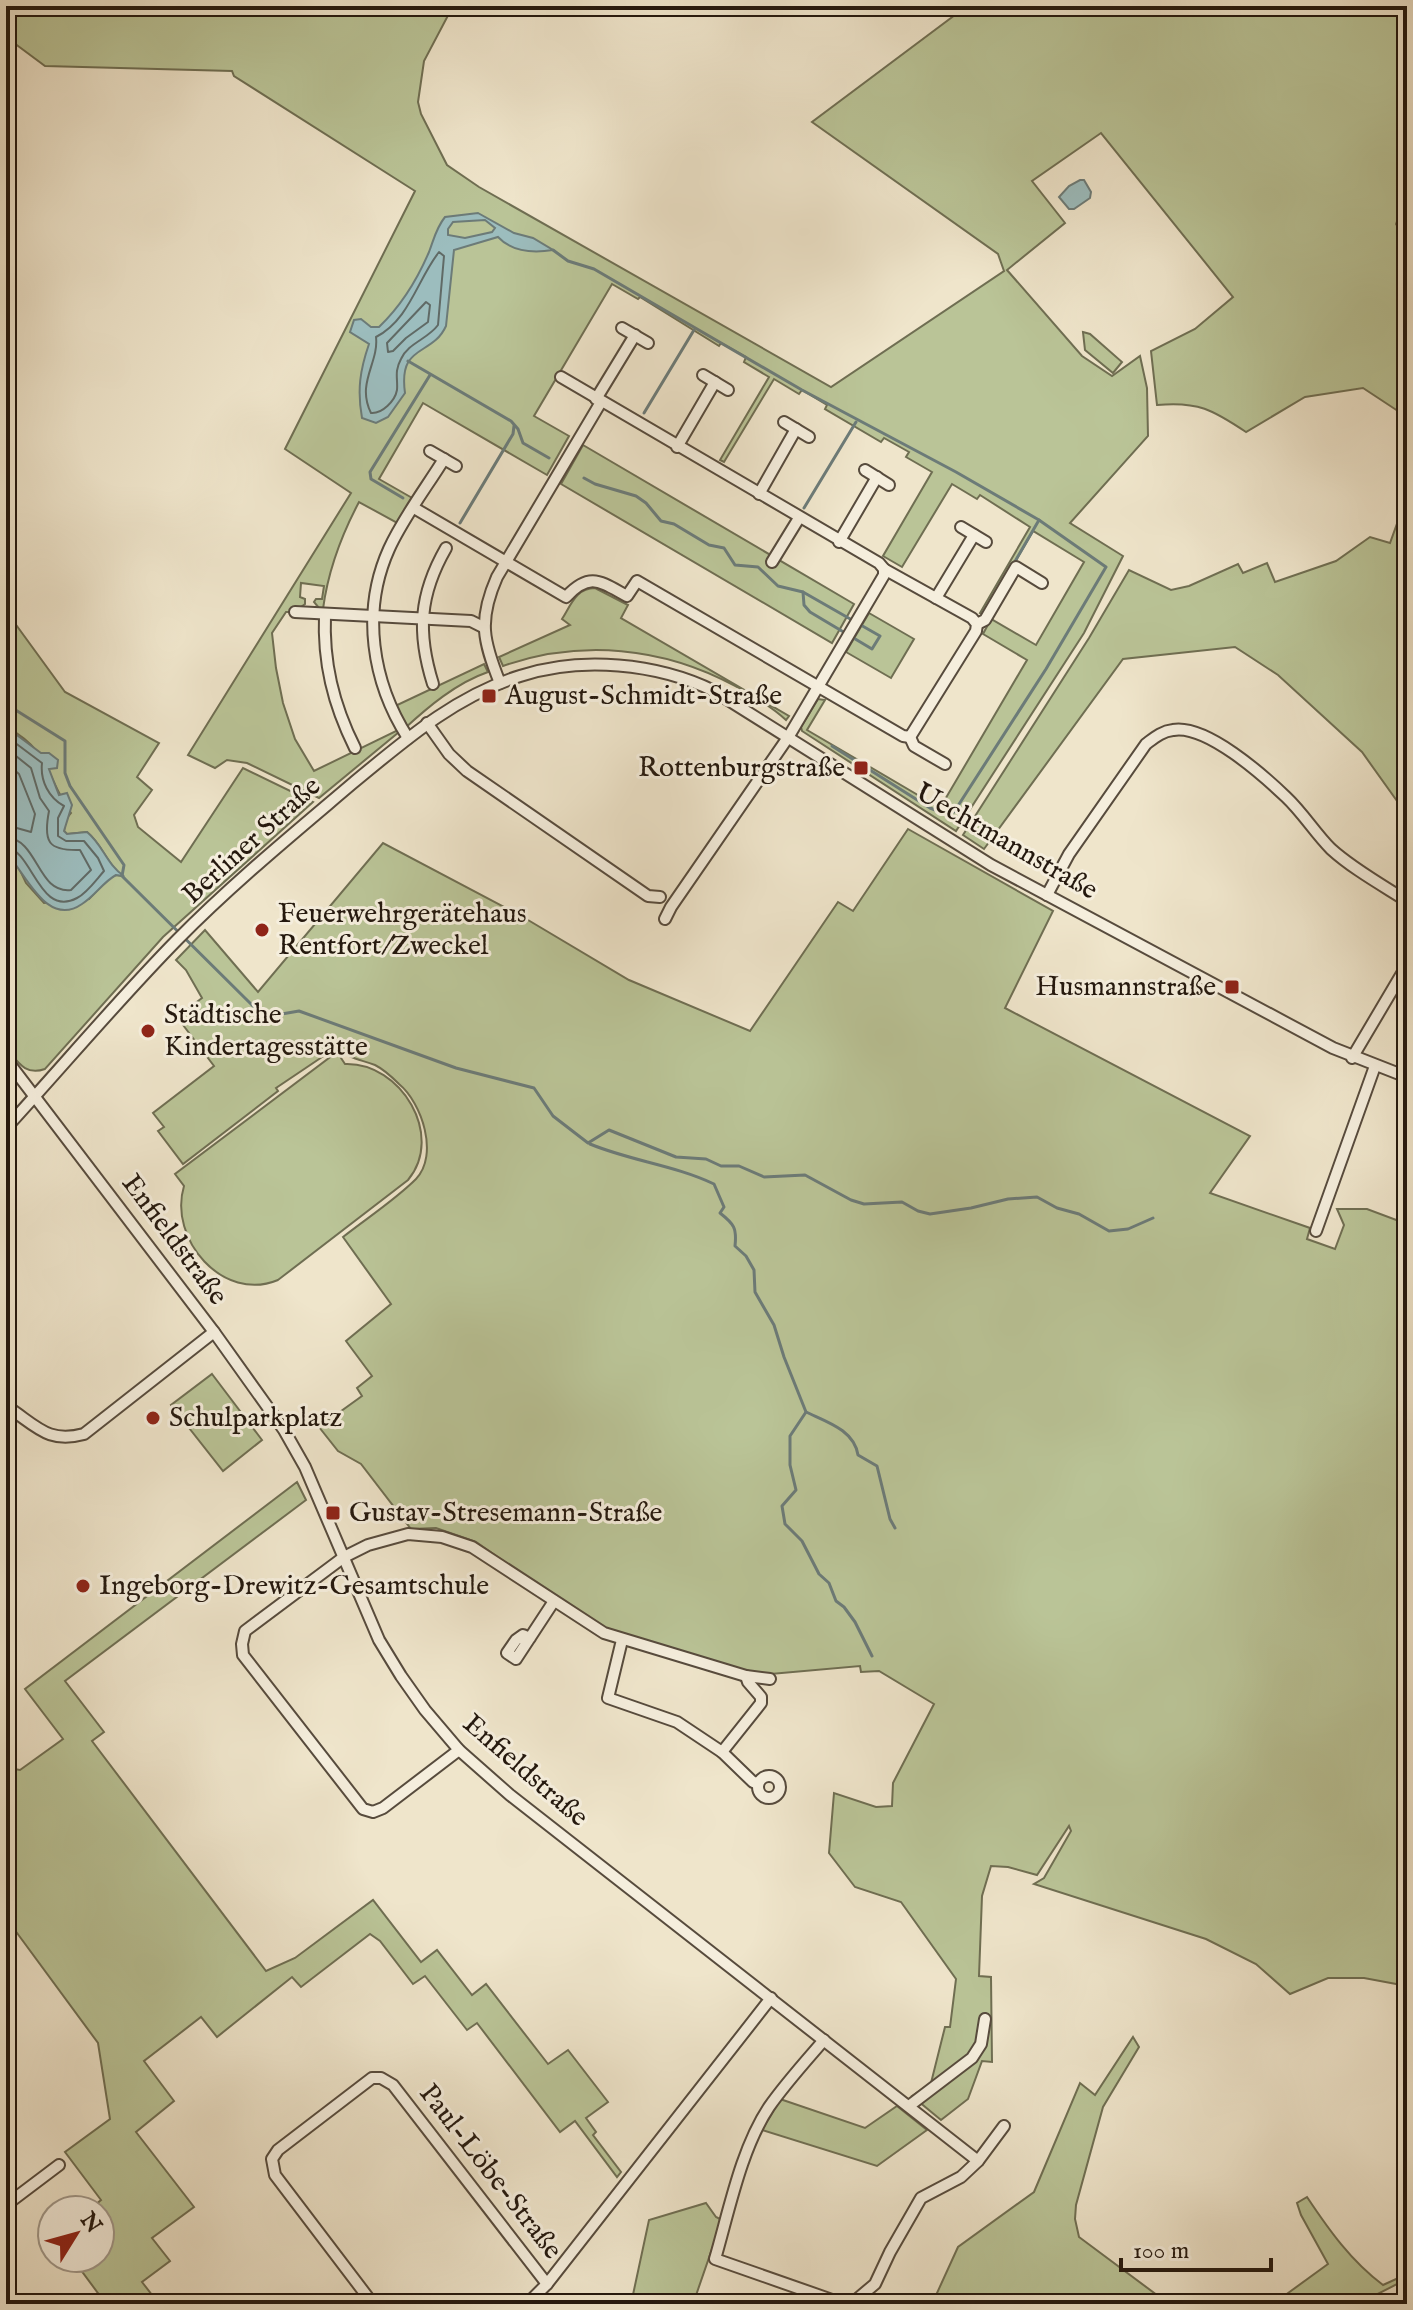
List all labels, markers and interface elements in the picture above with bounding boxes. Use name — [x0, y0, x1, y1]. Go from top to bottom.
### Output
place label: August-Schmidt-Straße — [504, 679, 782, 714]
marker: August-Schmidt-Straße — [480, 687, 498, 705]
place label: Rottenburgstraße — [638, 751, 845, 786]
marker: Rottenburgstraße — [852, 759, 870, 777]
street label: Berliner Straße — [175, 769, 329, 912]
street label: Uechtmannstraße — [908, 776, 1104, 908]
place label: Feuerwehrgerätehaus Rentfort/Zweckel — [278, 897, 527, 964]
marker: Feuerwehrgerätehaus Rentfort/Zweckel — [253, 921, 271, 939]
place label: Husmannstraße — [1035, 970, 1216, 1005]
marker: Husmannstraße — [1223, 978, 1241, 996]
place label: Städtische Kindertagesstätte — [164, 998, 368, 1065]
marker: Städtische Kindertagesstätte — [139, 1022, 157, 1040]
street label: Enfieldstraße — [113, 1168, 235, 1313]
place label: Schulparkplatz — [169, 1401, 342, 1436]
marker: Schulparkplatz — [144, 1409, 162, 1427]
place label: Gustav-Stresemann-Straße — [349, 1496, 663, 1531]
marker: Gustav-Stresemann-Straße — [324, 1504, 342, 1522]
place label: Ingeborg-Drewitz-Gesamtschule — [99, 1569, 489, 1604]
marker: Ingeborg-Drewitz-Gesamtschule — [74, 1577, 92, 1595]
street label: Enfieldstraße — [455, 1707, 595, 1835]
street label: Paul-Löbe-Straße — [411, 2077, 569, 2267]
north arrow — [36, 2194, 116, 2274]
text: N — [73, 2206, 107, 2239]
scale bar — [1121, 2222, 1271, 2272]
text: 100 m — [1133, 2236, 1189, 2267]

